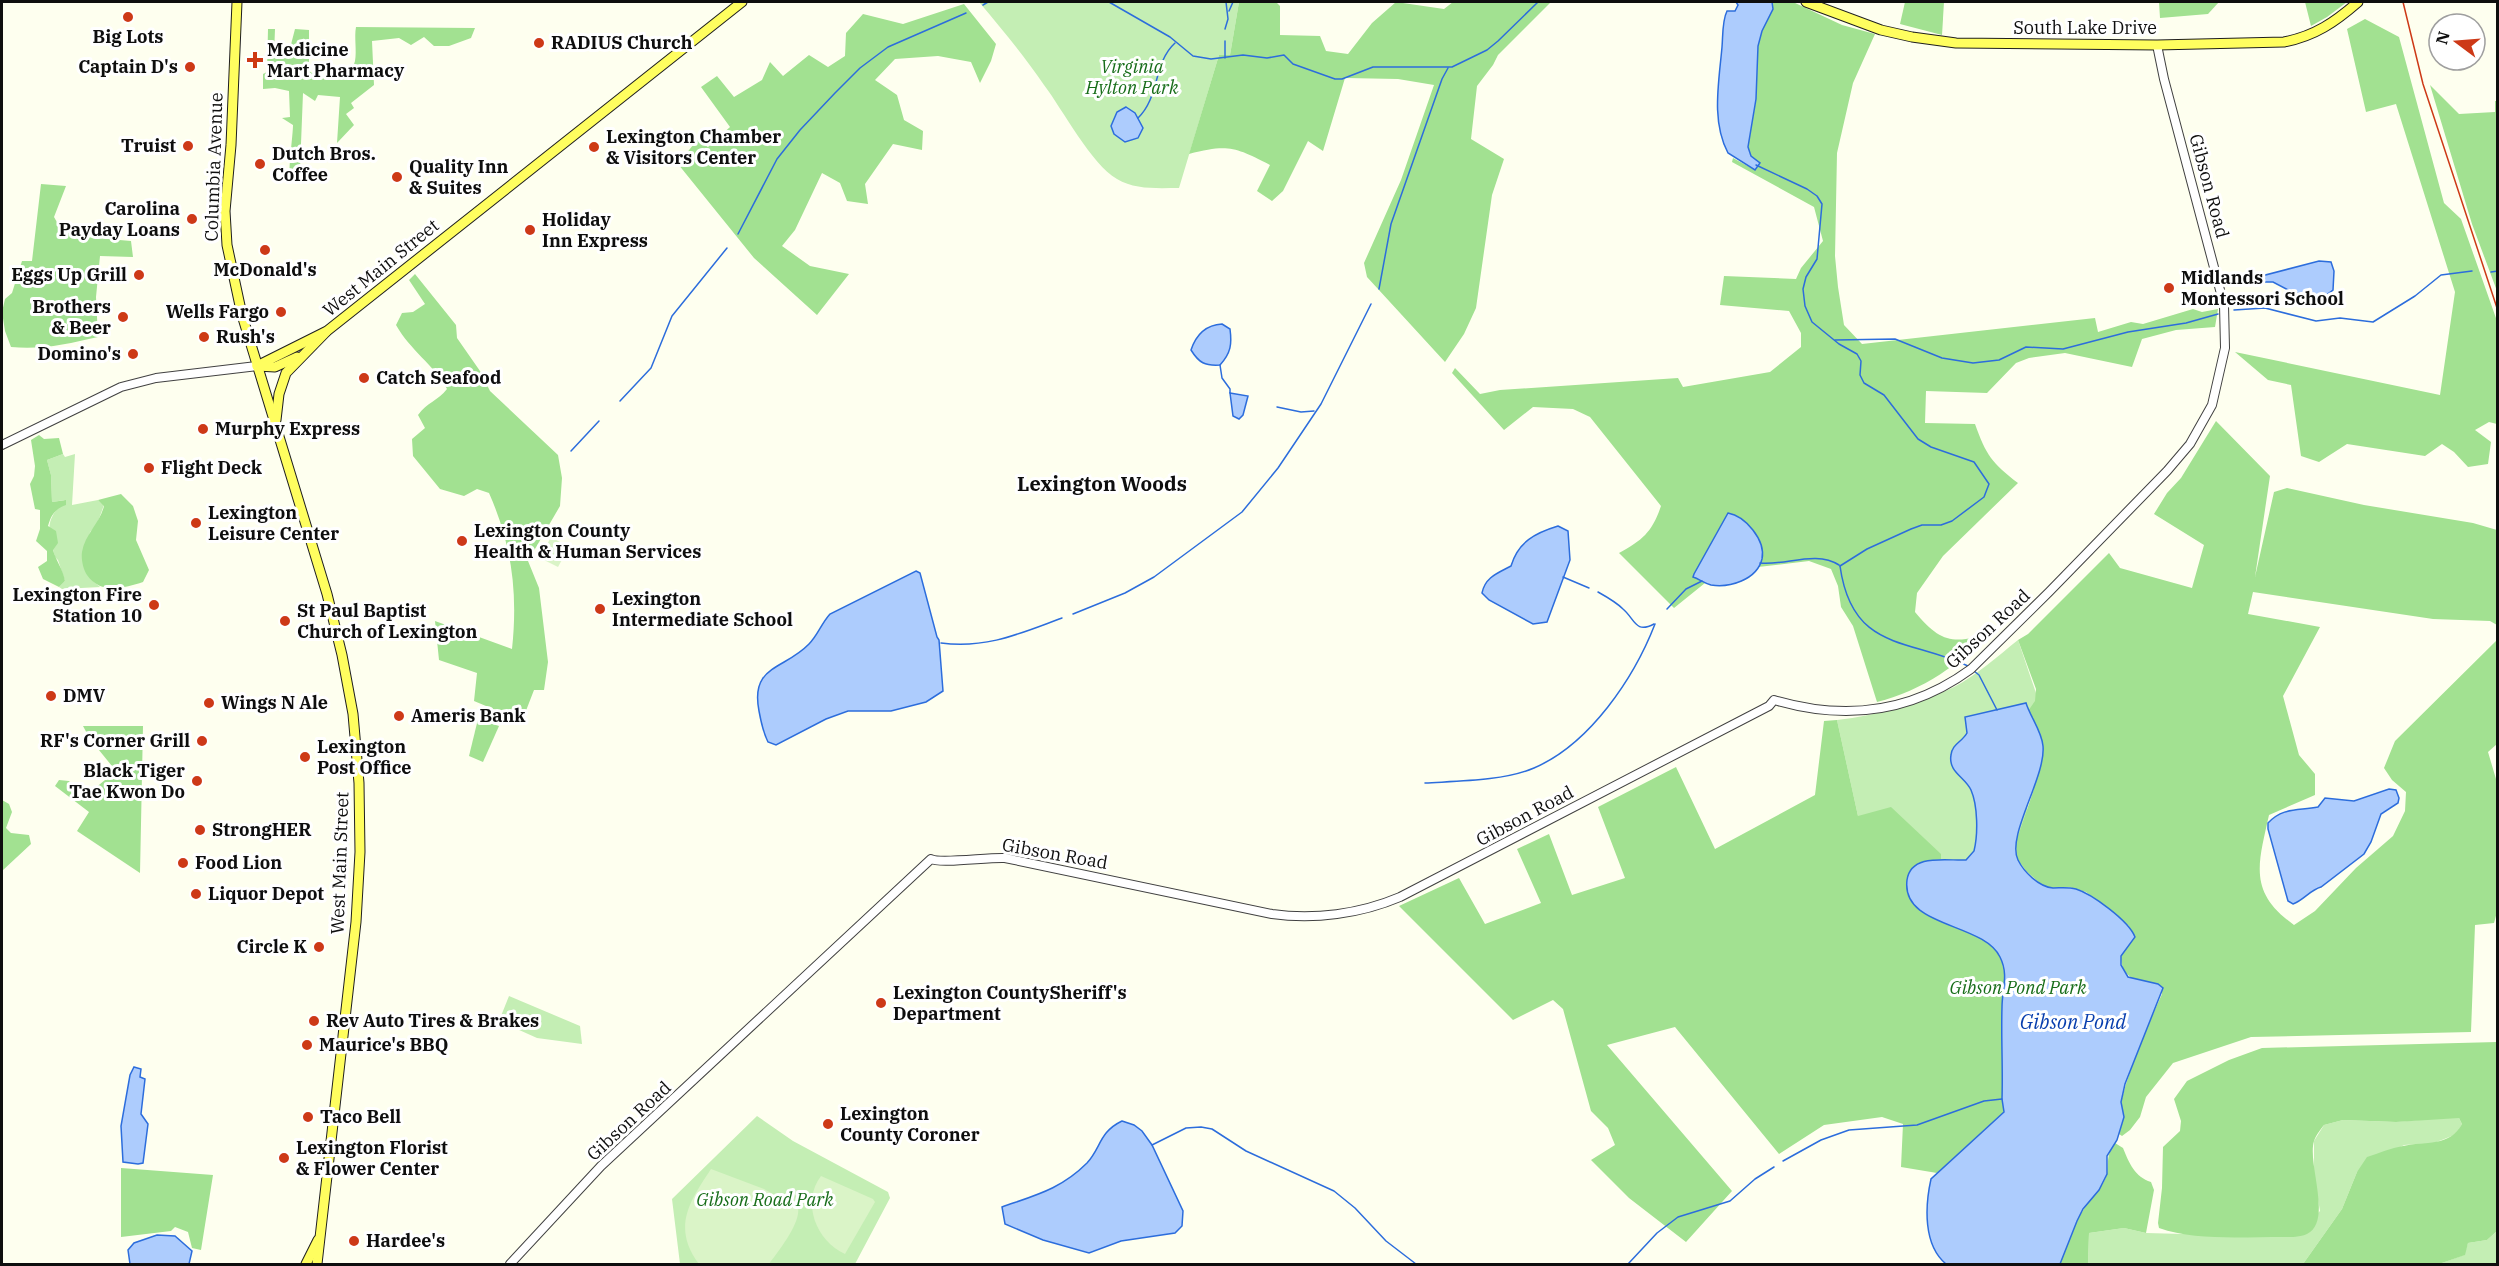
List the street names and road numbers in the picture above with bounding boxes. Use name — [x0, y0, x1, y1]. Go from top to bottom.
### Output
street label: South Lake Drive — [2013, 16, 2157, 39]
street label: Columbia Avenue — [199, 92, 228, 242]
street label: Gibson Road — [2185, 131, 2234, 241]
street label: West Main Street — [318, 214, 443, 322]
street label: Gibson Road — [1941, 584, 2035, 674]
street label: Gibson Road — [1472, 780, 1577, 851]
street label: West Main Street — [326, 791, 353, 935]
street label: Gibson Road — [1000, 833, 1110, 874]
street label: Gibson Road — [582, 1076, 676, 1166]

